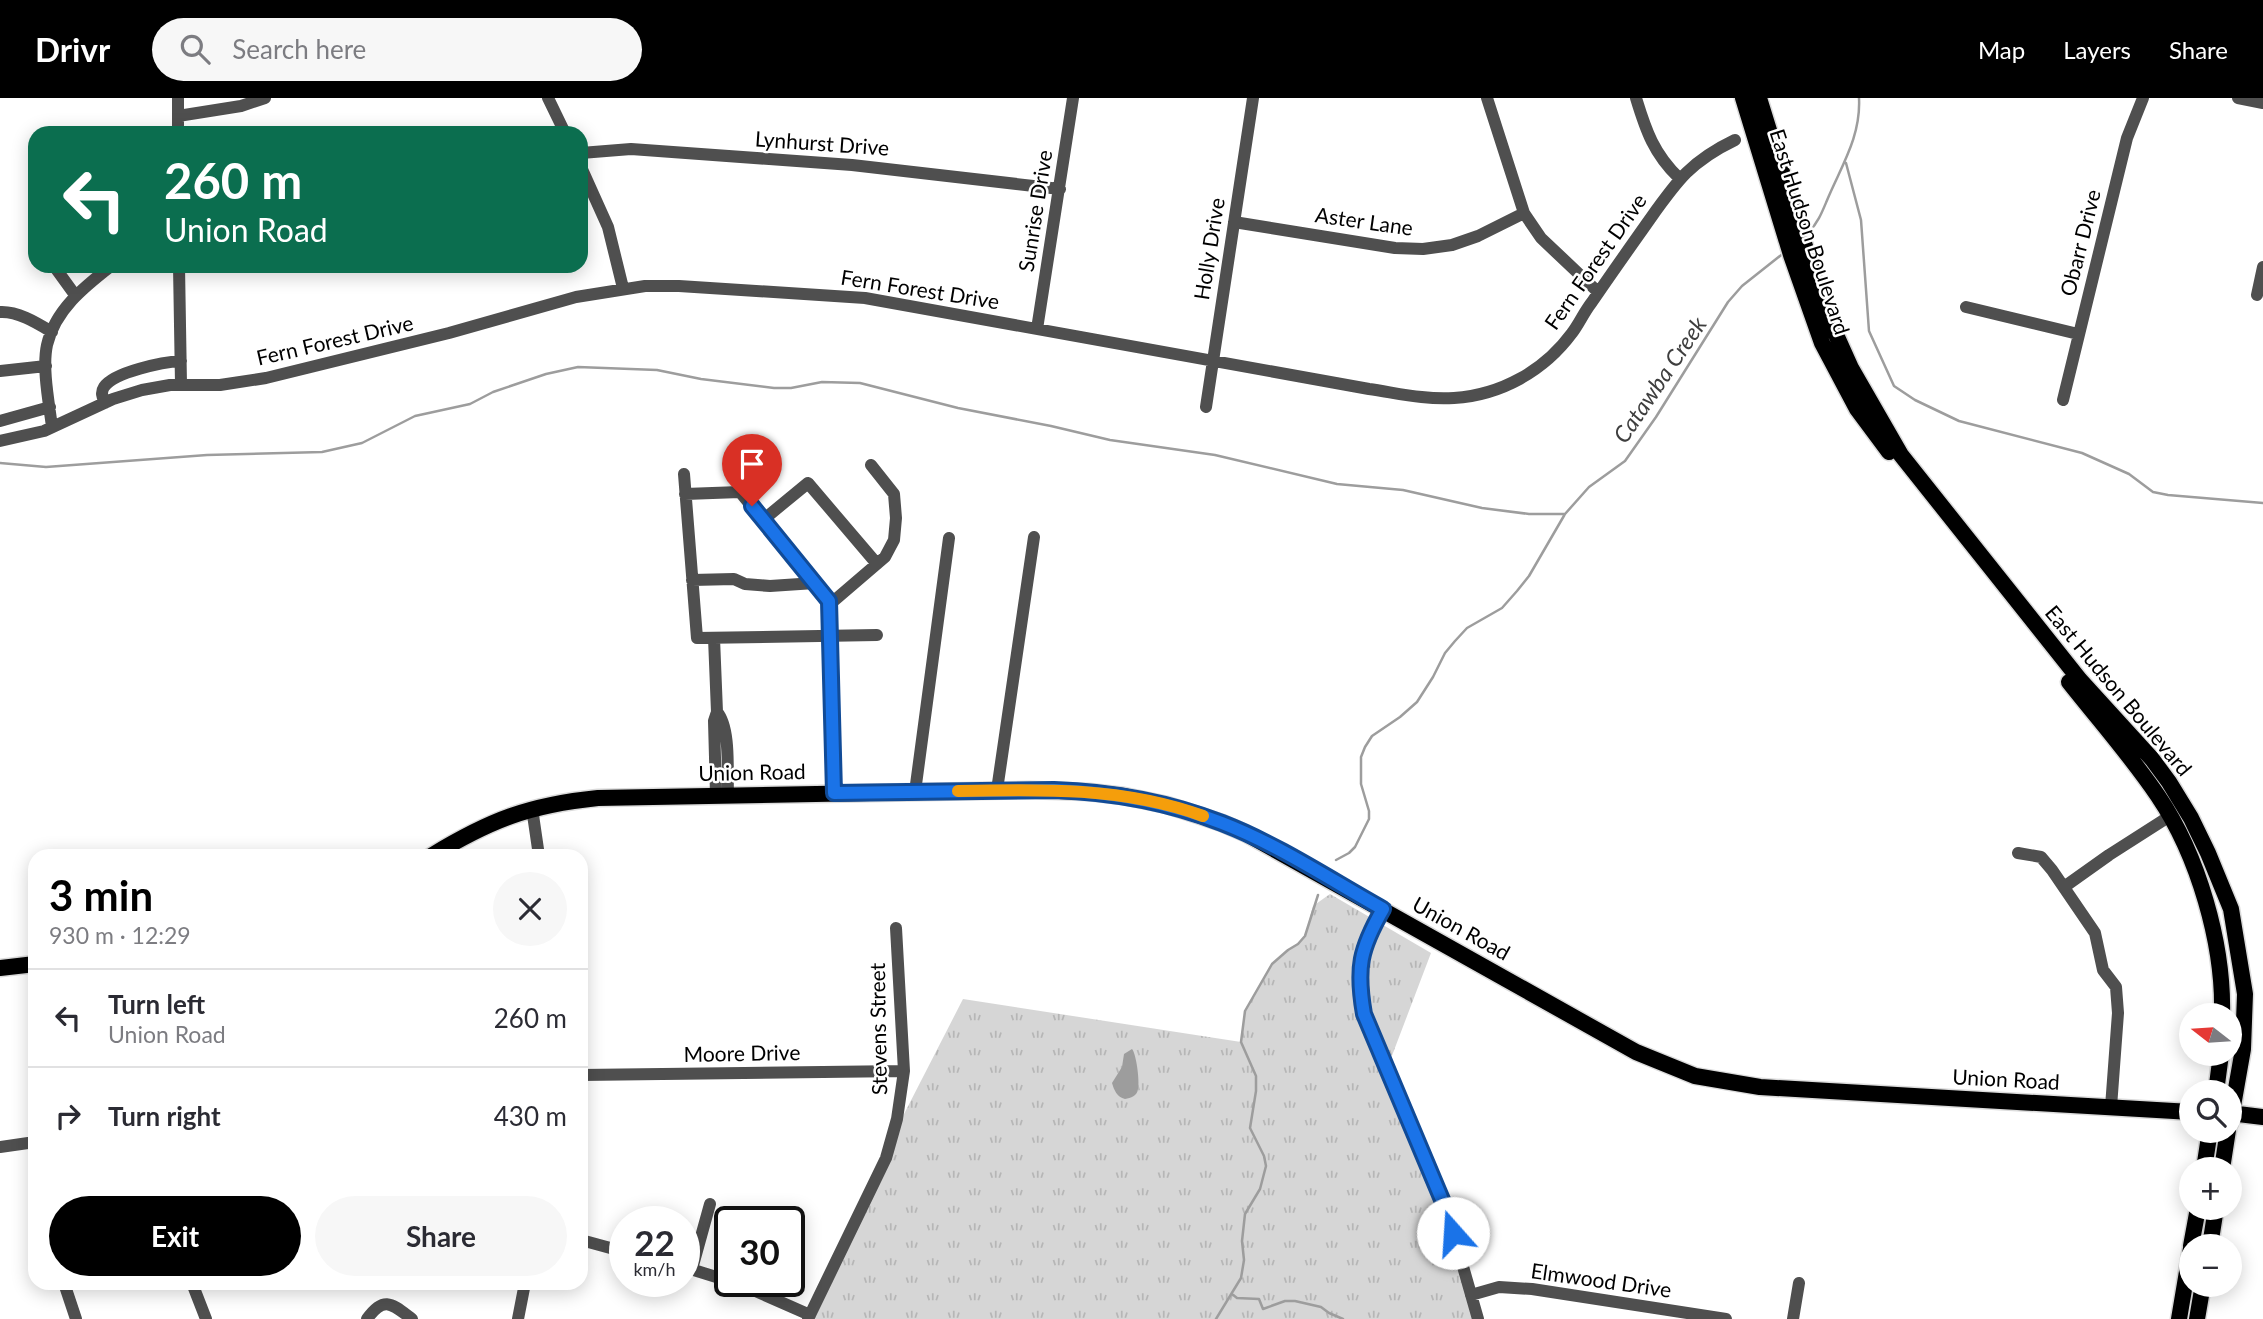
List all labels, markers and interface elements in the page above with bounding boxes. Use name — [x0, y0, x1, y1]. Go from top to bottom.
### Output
search box — [152, 18, 642, 81]
text: Drivr — [35, 29, 110, 69]
icon: search — [176, 30, 214, 68]
text: Search here — [232, 33, 366, 65]
text: Map — [1978, 35, 2025, 64]
text: Layers — [2063, 35, 2131, 64]
text: Share — [2169, 35, 2228, 64]
street label: Lynhurst Drive — [754, 125, 890, 160]
street label: East Hudson Boulevard — [1765, 126, 1855, 338]
street label: Sunrise Drive — [1013, 148, 1056, 273]
text: 260 m — [164, 151, 302, 209]
icon: left — [49, 154, 140, 245]
street label: Obarr Drive — [2054, 187, 2105, 299]
street label: Fern Forest Drive — [1539, 188, 1651, 334]
street label: Holly Drive — [1188, 196, 1229, 302]
street label: Aster Lane — [1314, 201, 1415, 240]
text: Union Road — [164, 210, 328, 249]
street label: Fern Forest Drive — [839, 264, 1001, 313]
street label: Fern Forest Drive — [254, 309, 415, 370]
water label: Catawba Creek — [1607, 310, 1712, 448]
pin — [722, 434, 782, 506]
icon: arrive — [733, 445, 771, 483]
street label: East Hudson Boulevard — [2041, 600, 2198, 780]
street label: Union Road — [698, 758, 806, 785]
text: 3 min — [49, 870, 153, 920]
button: close — [493, 872, 567, 946]
street label: Union Road — [1409, 891, 1515, 965]
text: 930 m · 12:29 — [49, 921, 191, 949]
street label: Stevens Street — [864, 962, 891, 1095]
text: Turn left — [108, 988, 205, 1020]
icon: left — [49, 999, 87, 1037]
text: 260 m — [494, 1002, 567, 1034]
north arrow — [2179, 1003, 2242, 1066]
map controls — [2179, 1003, 2242, 1297]
text: Union Road — [108, 1020, 226, 1048]
street label: Moore Drive — [683, 1039, 801, 1066]
street label: Union Road — [1952, 1063, 2060, 1094]
button: search — [2179, 1080, 2242, 1143]
icon: right — [49, 1097, 87, 1135]
text: Turn right — [108, 1100, 221, 1132]
text: 430 m — [494, 1100, 567, 1132]
button: + — [2179, 1157, 2242, 1220]
button: Exit — [49, 1196, 301, 1276]
button: Share — [315, 1196, 567, 1276]
position arrow — [1416, 1196, 1490, 1270]
speed limit sign: 30 — [714, 1206, 805, 1297]
text: 22 — [634, 1221, 675, 1263]
button: − — [2179, 1234, 2242, 1297]
street label: Elmwood Drive — [1529, 1257, 1673, 1302]
text: km/h — [633, 1258, 676, 1280]

